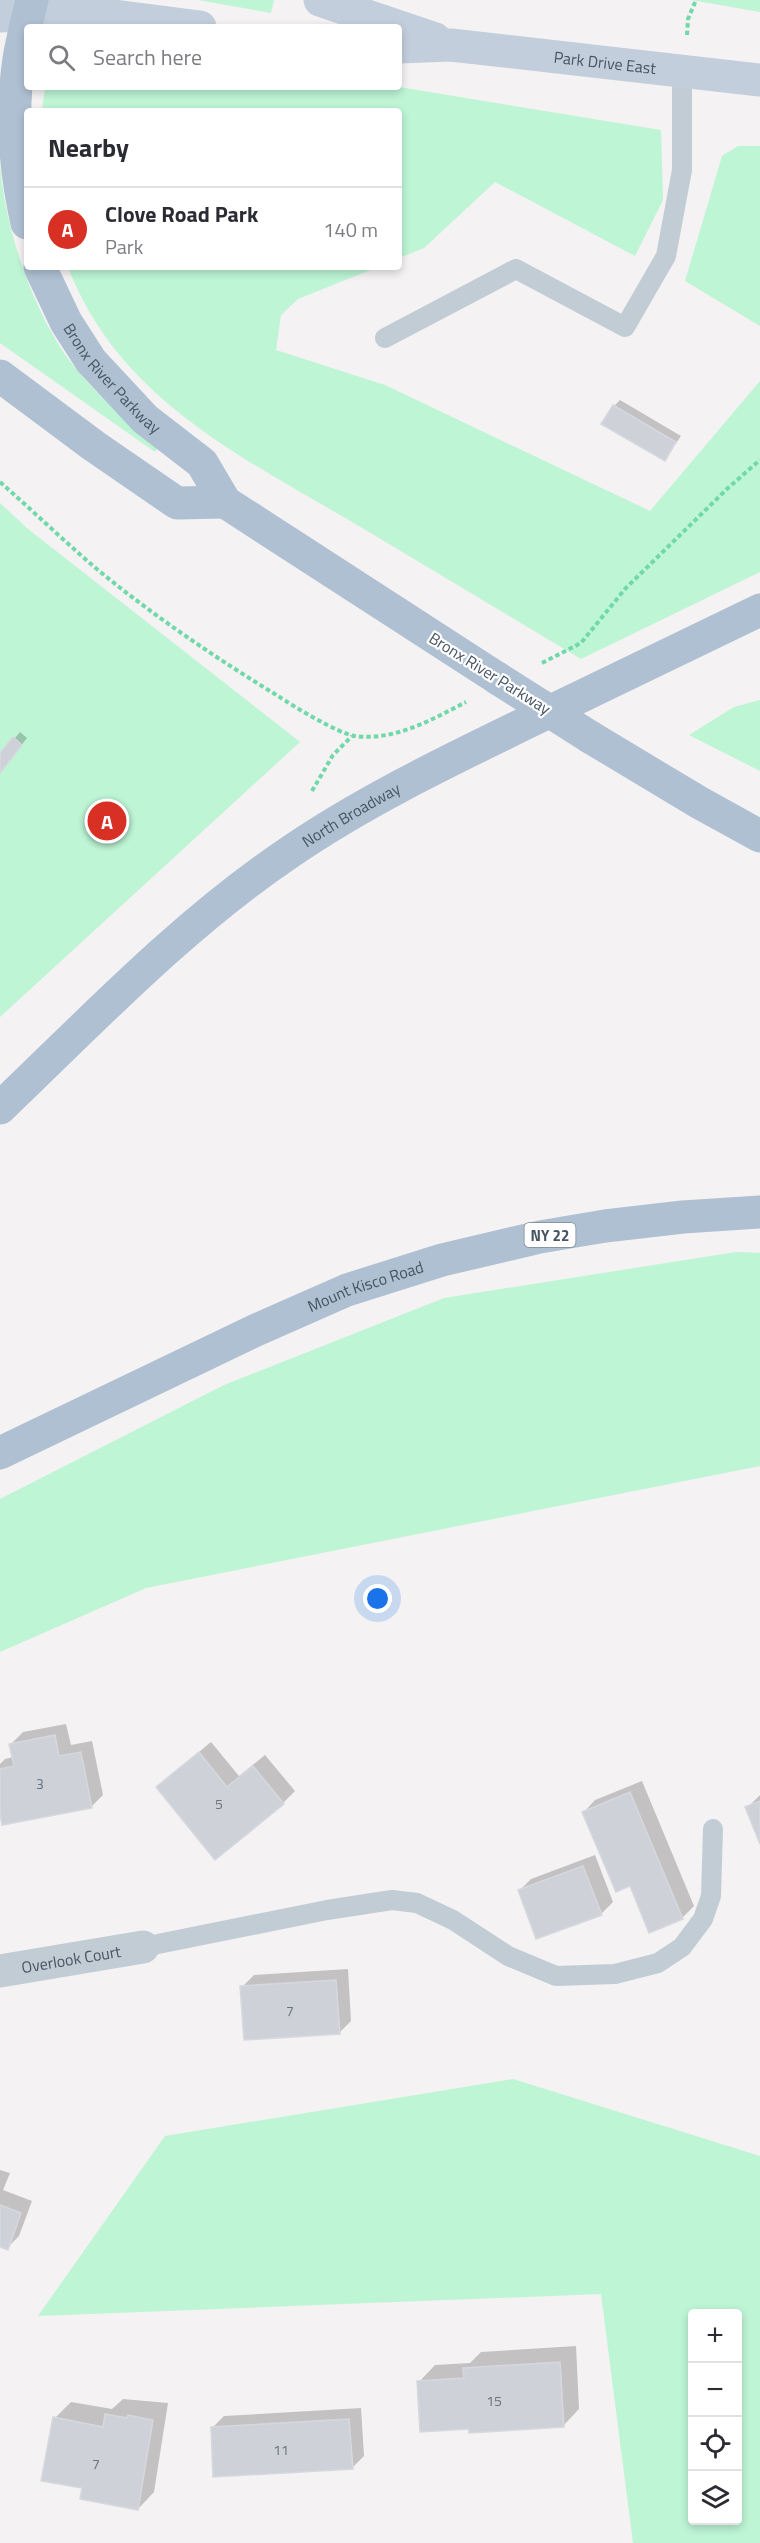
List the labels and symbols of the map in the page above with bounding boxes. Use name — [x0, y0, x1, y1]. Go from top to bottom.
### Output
street label: Park Drive East — [553, 45, 658, 80]
street label: Bronx River Parkway — [58, 318, 166, 439]
street label: Bronx River Parkway — [424, 626, 556, 720]
street label: North Broadway — [297, 776, 405, 853]
pin: A — [88, 798, 126, 844]
road number: NY 22 — [524, 1223, 576, 1247]
street label: Mount Kisco Road — [304, 1255, 426, 1318]
your location — [363, 1584, 392, 1613]
house number: 3 — [36, 1773, 44, 1794]
house number: 5 — [215, 1793, 223, 1814]
street label: Overlook Court — [20, 1939, 123, 1979]
house number: 7 — [286, 2000, 294, 2021]
house number: 15 — [486, 2390, 502, 2411]
house number: 11 — [273, 2439, 289, 2460]
house number: 7 — [92, 2453, 100, 2474]

